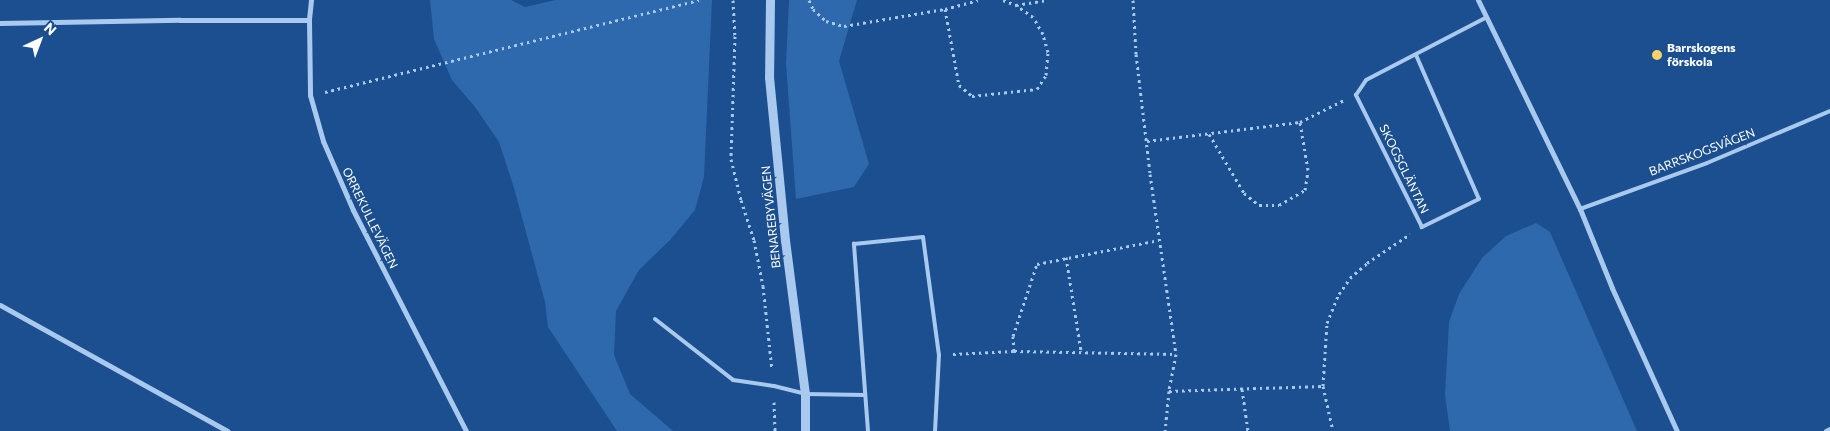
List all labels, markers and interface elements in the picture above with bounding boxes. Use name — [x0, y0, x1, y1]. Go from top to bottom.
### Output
north arrow — [15, 15, 65, 65]
text: N — [41, 19, 60, 38]
place label: Barrskogens förskola — [1667, 41, 1736, 69]
marker: Barrskogens förskola — [1651, 49, 1663, 61]
street label: SKOGSGLÄNTAN — [1376, 122, 1432, 216]
street label: BARRSKOGSVÄGEN — [1647, 125, 1757, 179]
street label: ORREKULLEVÄGEN — [339, 165, 401, 271]
street label: BENAREBYVÄGEN — [758, 165, 784, 269]

